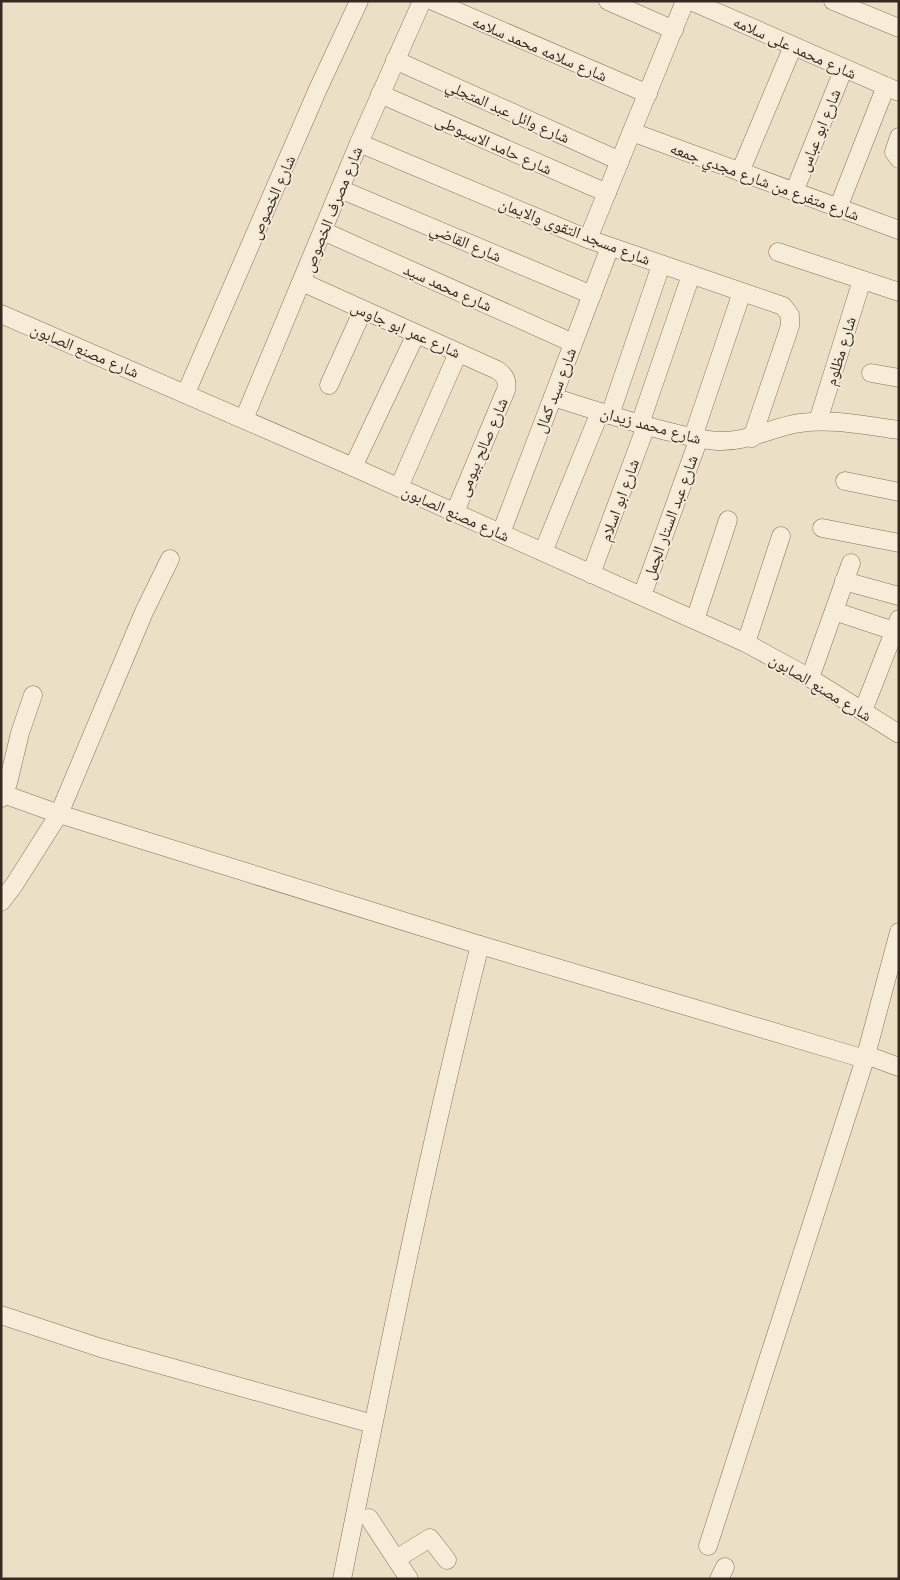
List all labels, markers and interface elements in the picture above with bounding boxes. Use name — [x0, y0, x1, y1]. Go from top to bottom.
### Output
street label: شارع سلامه محمد سلامه — [469, 10, 611, 86]
street label: شارع محمد على سلامه — [730, 10, 860, 84]
street label: شارع وائل عبد المتجلي — [442, 74, 573, 150]
street label: شارع ابو عباس — [792, 85, 846, 175]
street label: شارع حامد الاسيوطى — [432, 108, 556, 180]
street label: شارع متفرع من شارع مجدي جمعه — [667, 137, 863, 227]
street label: شارع مصرف الخصوص — [297, 143, 367, 275]
street label: شارع الخصوص — [244, 151, 300, 243]
street label: شارع مسجد التقوى والايمان — [496, 192, 654, 270]
street label: شارع القاضي — [426, 217, 505, 269]
street label: شارع محمد سيد — [400, 258, 496, 316]
street label: شارع عمر ابو جاوس — [348, 295, 464, 363]
street label: شارع مظلوم — [819, 314, 861, 388]
street label: شارع مصنع الصابون — [27, 317, 143, 383]
street label: شارع سيد كمال — [529, 344, 581, 436]
street label: شارع صالح بيومى — [451, 394, 513, 500]
street label: شارع محمد زيدان — [598, 401, 704, 449]
street label: شارع عبد الستار الجمل — [637, 452, 703, 582]
street label: شارع ابو اسلام — [594, 456, 644, 544]
street label: شارع مصنع الصابون — [399, 479, 513, 547]
street label: شارع مصنع الصابون — [766, 648, 876, 726]

